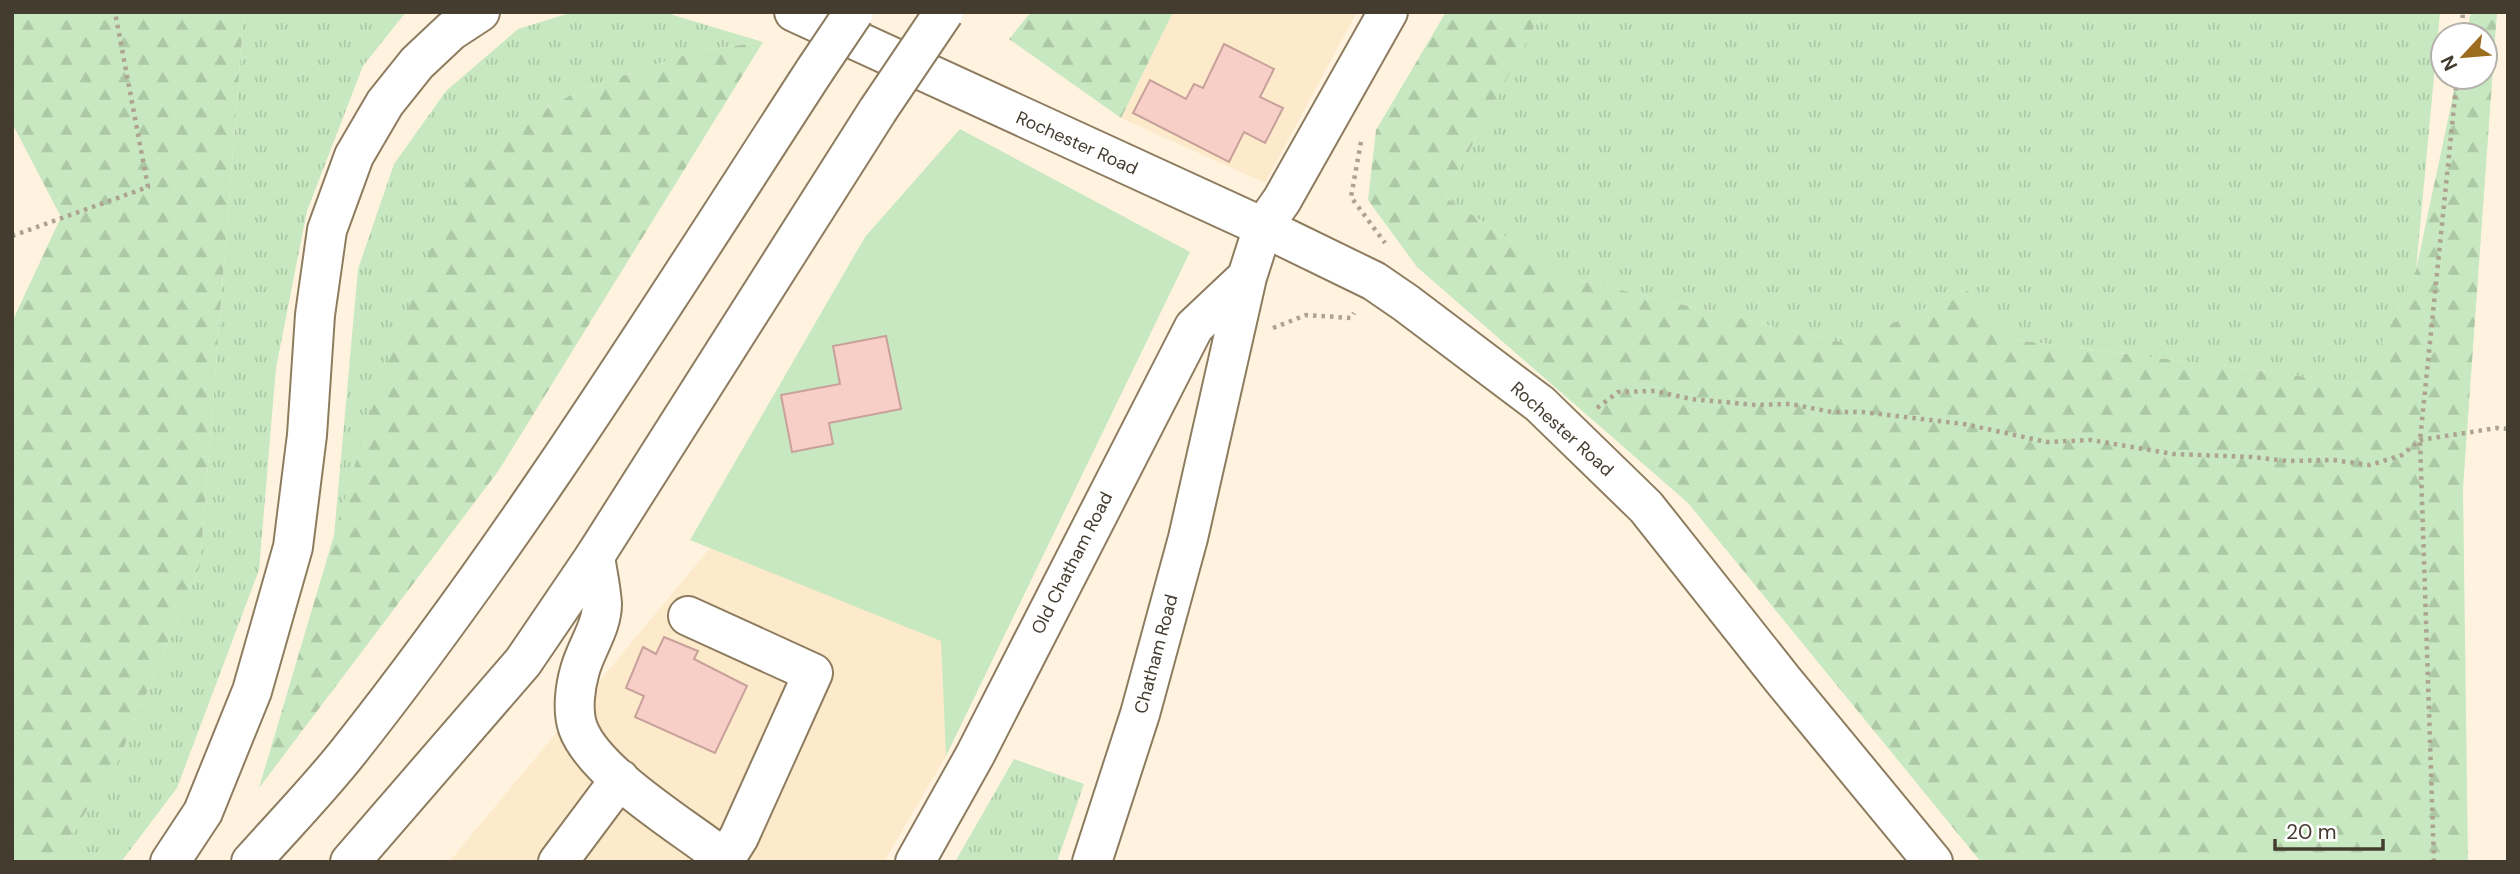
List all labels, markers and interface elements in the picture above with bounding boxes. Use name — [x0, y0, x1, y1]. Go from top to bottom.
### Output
north arrow — [2429, 21, 2499, 91]
text: N — [2435, 52, 2463, 75]
street label: Rochester Road — [1012, 105, 1142, 181]
street label: Rochester Road — [1505, 376, 1619, 482]
street label: Old Chatham Road — [1026, 488, 1118, 638]
street label: Chatham Road — [1129, 592, 1183, 716]
scale bar — [2275, 808, 2384, 852]
text: 20 m — [2286, 818, 2337, 846]

